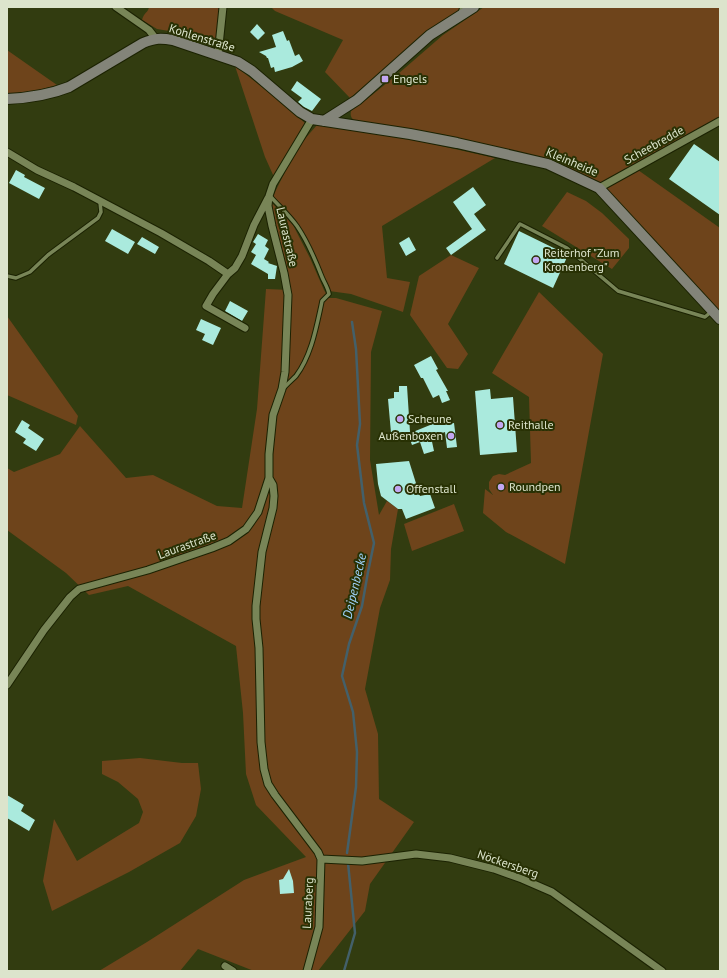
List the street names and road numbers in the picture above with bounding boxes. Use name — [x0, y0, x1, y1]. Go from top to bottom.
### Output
street label: Kohlenstraße — [167, 20, 237, 55]
street label: Scheebredde — [621, 122, 686, 167]
street label: Kleinheide — [544, 144, 601, 179]
street label: Laurastraße — [273, 206, 302, 268]
street label: Laurastraße — [156, 527, 218, 562]
street label: Nöckersberg — [476, 846, 541, 881]
street label: Lauraberg — [299, 877, 316, 929]

